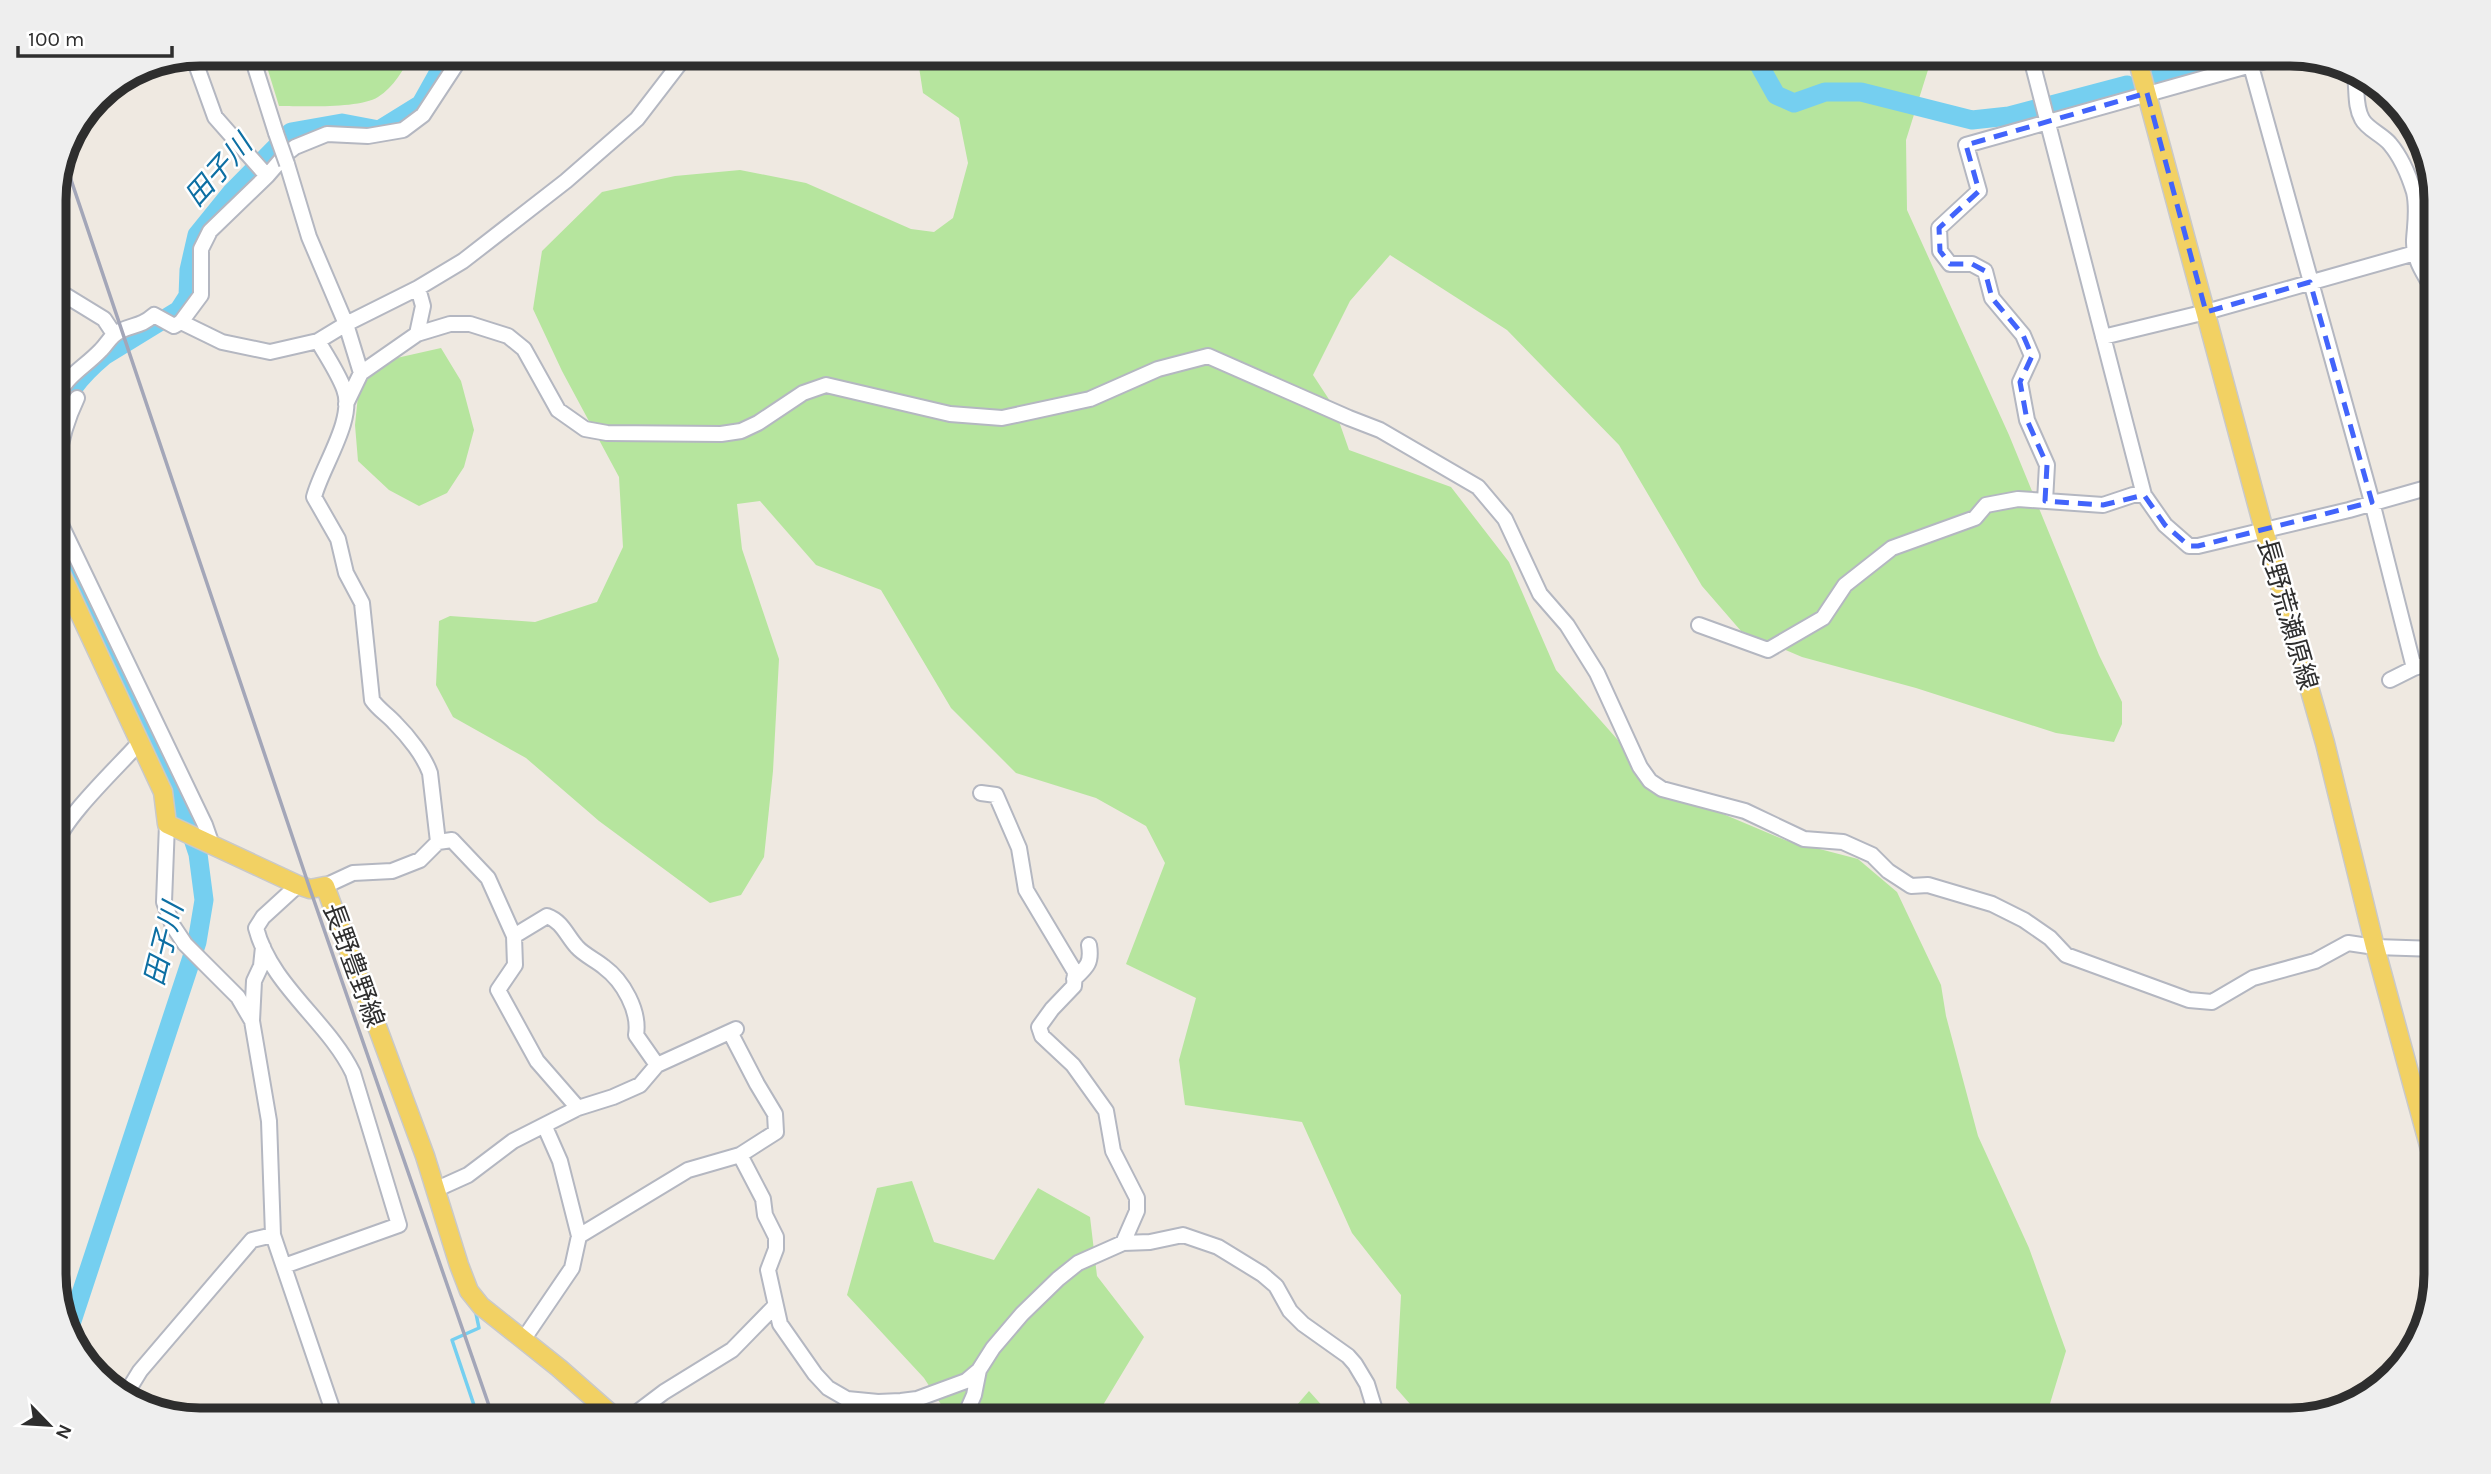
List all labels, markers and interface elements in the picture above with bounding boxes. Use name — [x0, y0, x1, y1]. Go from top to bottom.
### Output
scale bar — [18, 14, 172, 58]
text: 100 m — [28, 27, 85, 51]
water label: 田子川 — [178, 126, 261, 213]
street label: 長野荒瀬原線 — [2251, 535, 2324, 693]
water label: 田子川 — [137, 896, 190, 989]
street label: 長野豊野線 — [317, 899, 390, 1032]
north arrow — [14, 1390, 84, 1460]
text: N — [51, 1421, 76, 1443]

